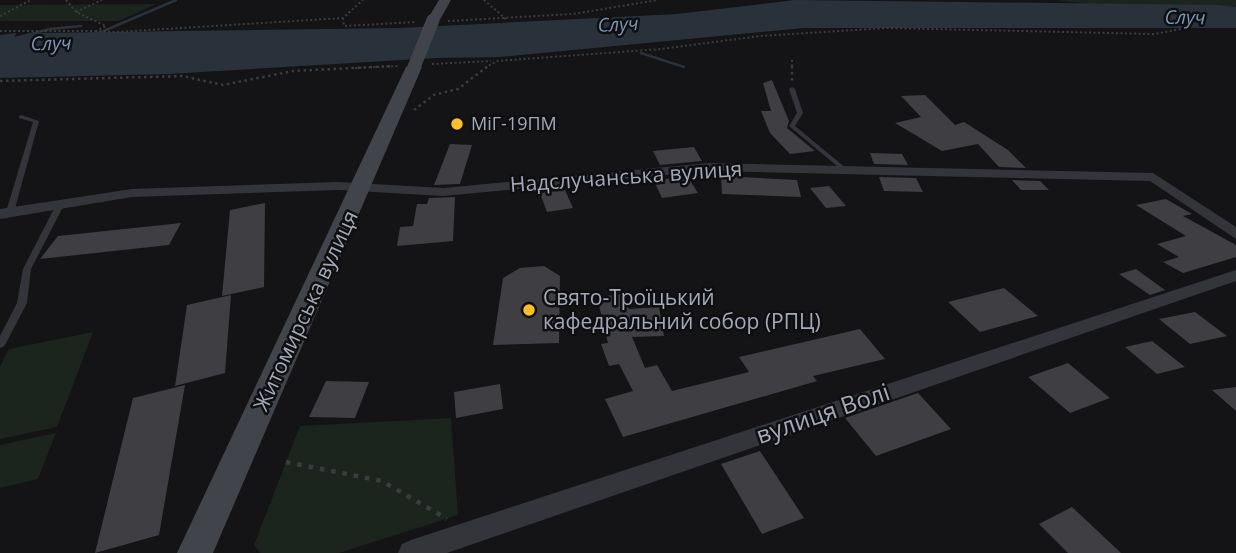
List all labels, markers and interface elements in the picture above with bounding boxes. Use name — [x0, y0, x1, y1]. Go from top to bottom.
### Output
water label: Случ — [1164, 4, 1206, 30]
water label: Случ — [597, 10, 639, 38]
water label: Случ — [30, 30, 72, 56]
place label: МіГ-19ПМ — [471, 111, 557, 135]
marker: МіГ-19ПМ — [449, 116, 465, 132]
street label: Надслучанська вулиця — [509, 154, 743, 198]
street label: Житомирська вулиця — [246, 206, 364, 415]
place label: Свято-Троїцький кафедральний собор (РПЦ) — [543, 283, 821, 335]
marker: Свято-Троїцький кафедральний собор (РПЦ) — [521, 302, 537, 318]
street label: вулиця Волі — [751, 374, 894, 451]

